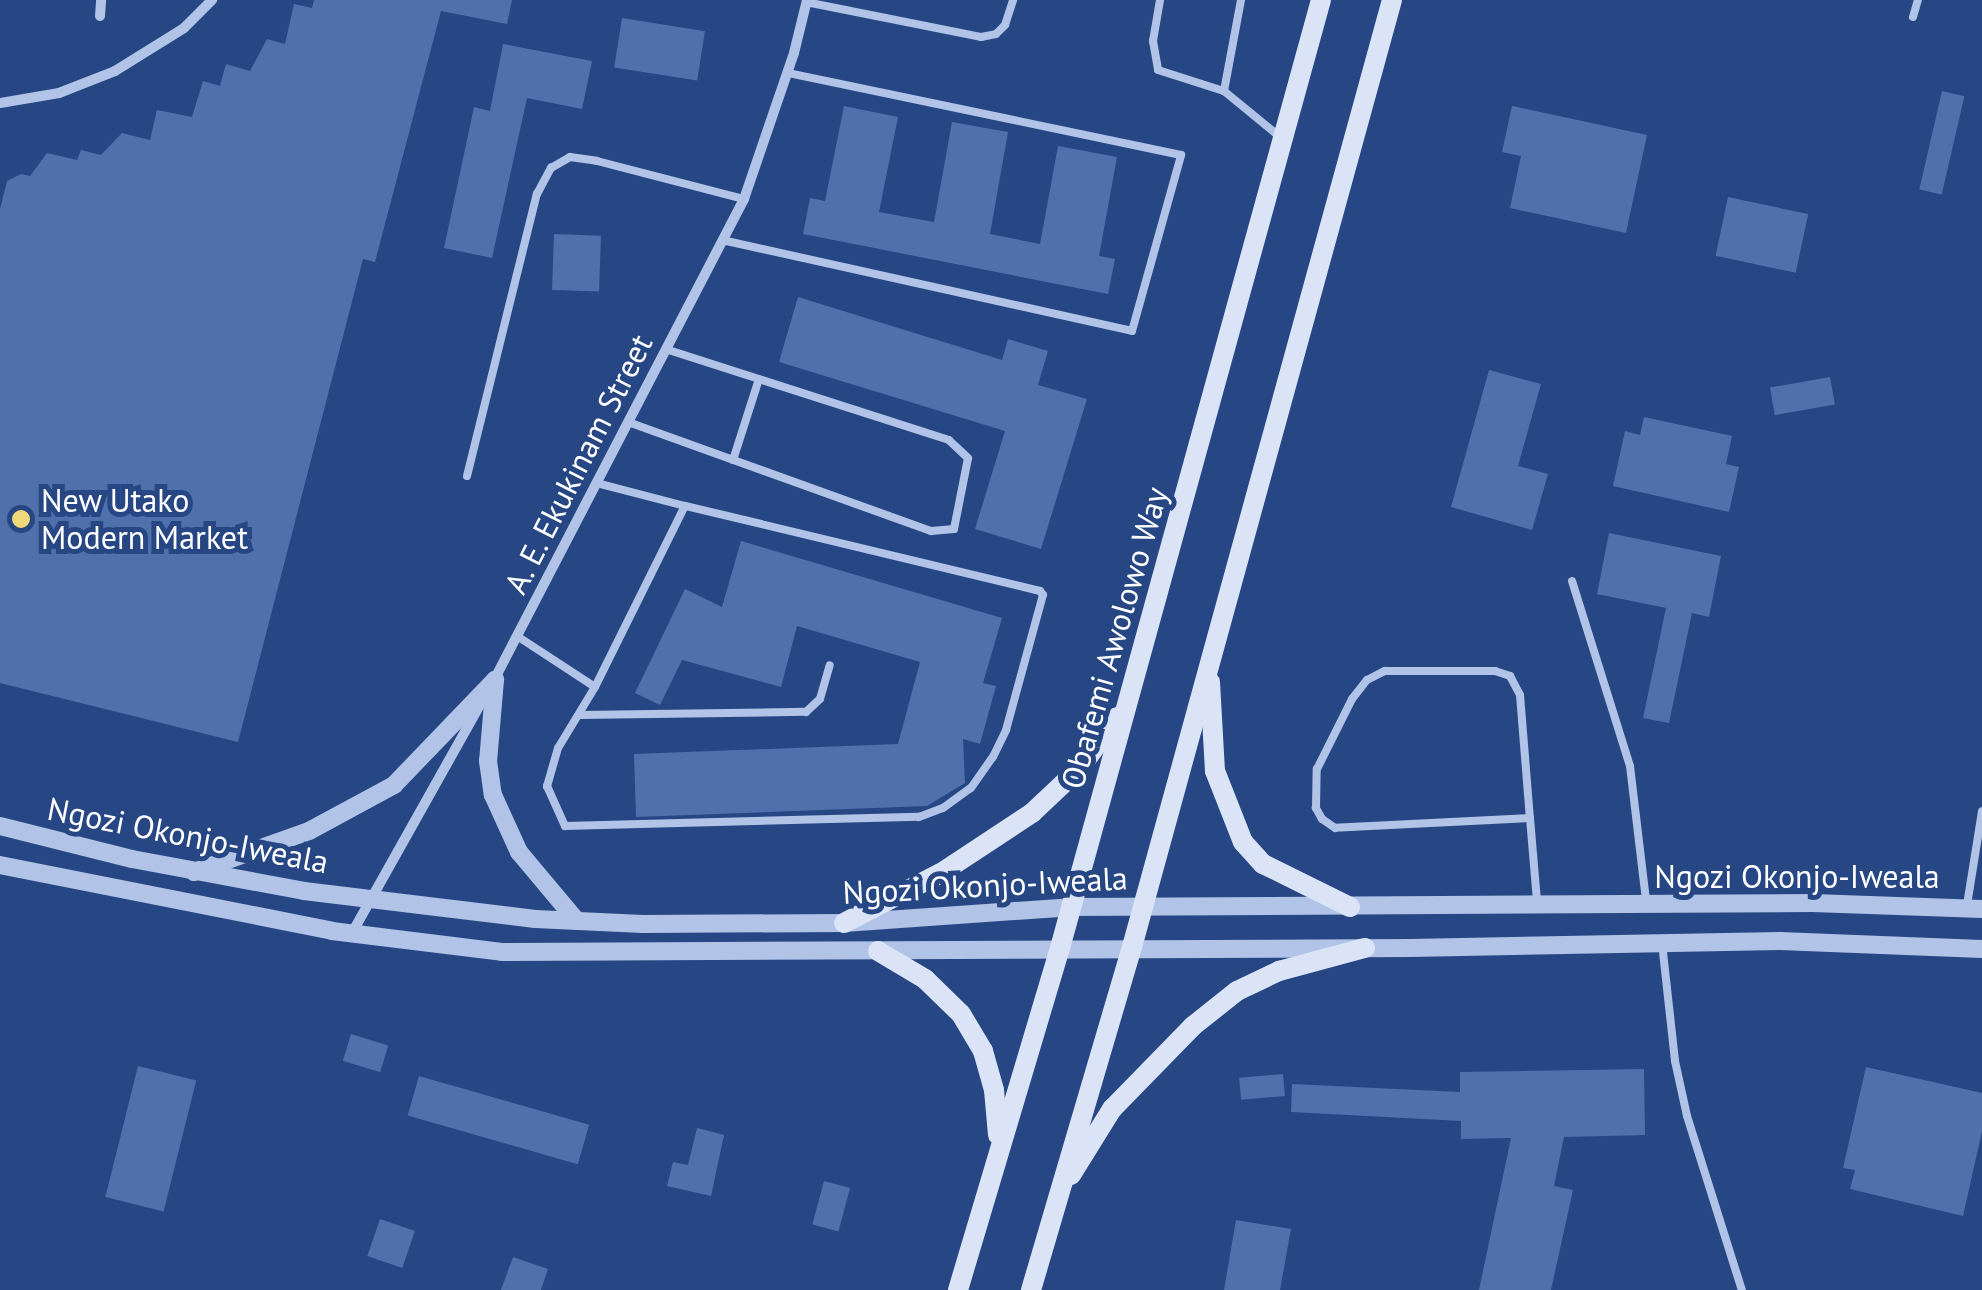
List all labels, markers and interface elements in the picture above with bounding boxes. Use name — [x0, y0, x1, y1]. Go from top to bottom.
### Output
street label: A. E. Ekukinam Street — [495, 326, 661, 602]
place label: New Utako Modern Market — [41, 482, 248, 557]
street label: Obafemi Awolowo Way — [1052, 482, 1176, 794]
marker: New Utako Modern Market — [10, 508, 32, 530]
street label: Ngozi Okonjo-Iweala — [44, 789, 332, 881]
street label: Ngozi Okonjo-Iweala — [1654, 857, 1940, 895]
street label: Ngozi Okonjo-Iweala — [842, 858, 1128, 912]

